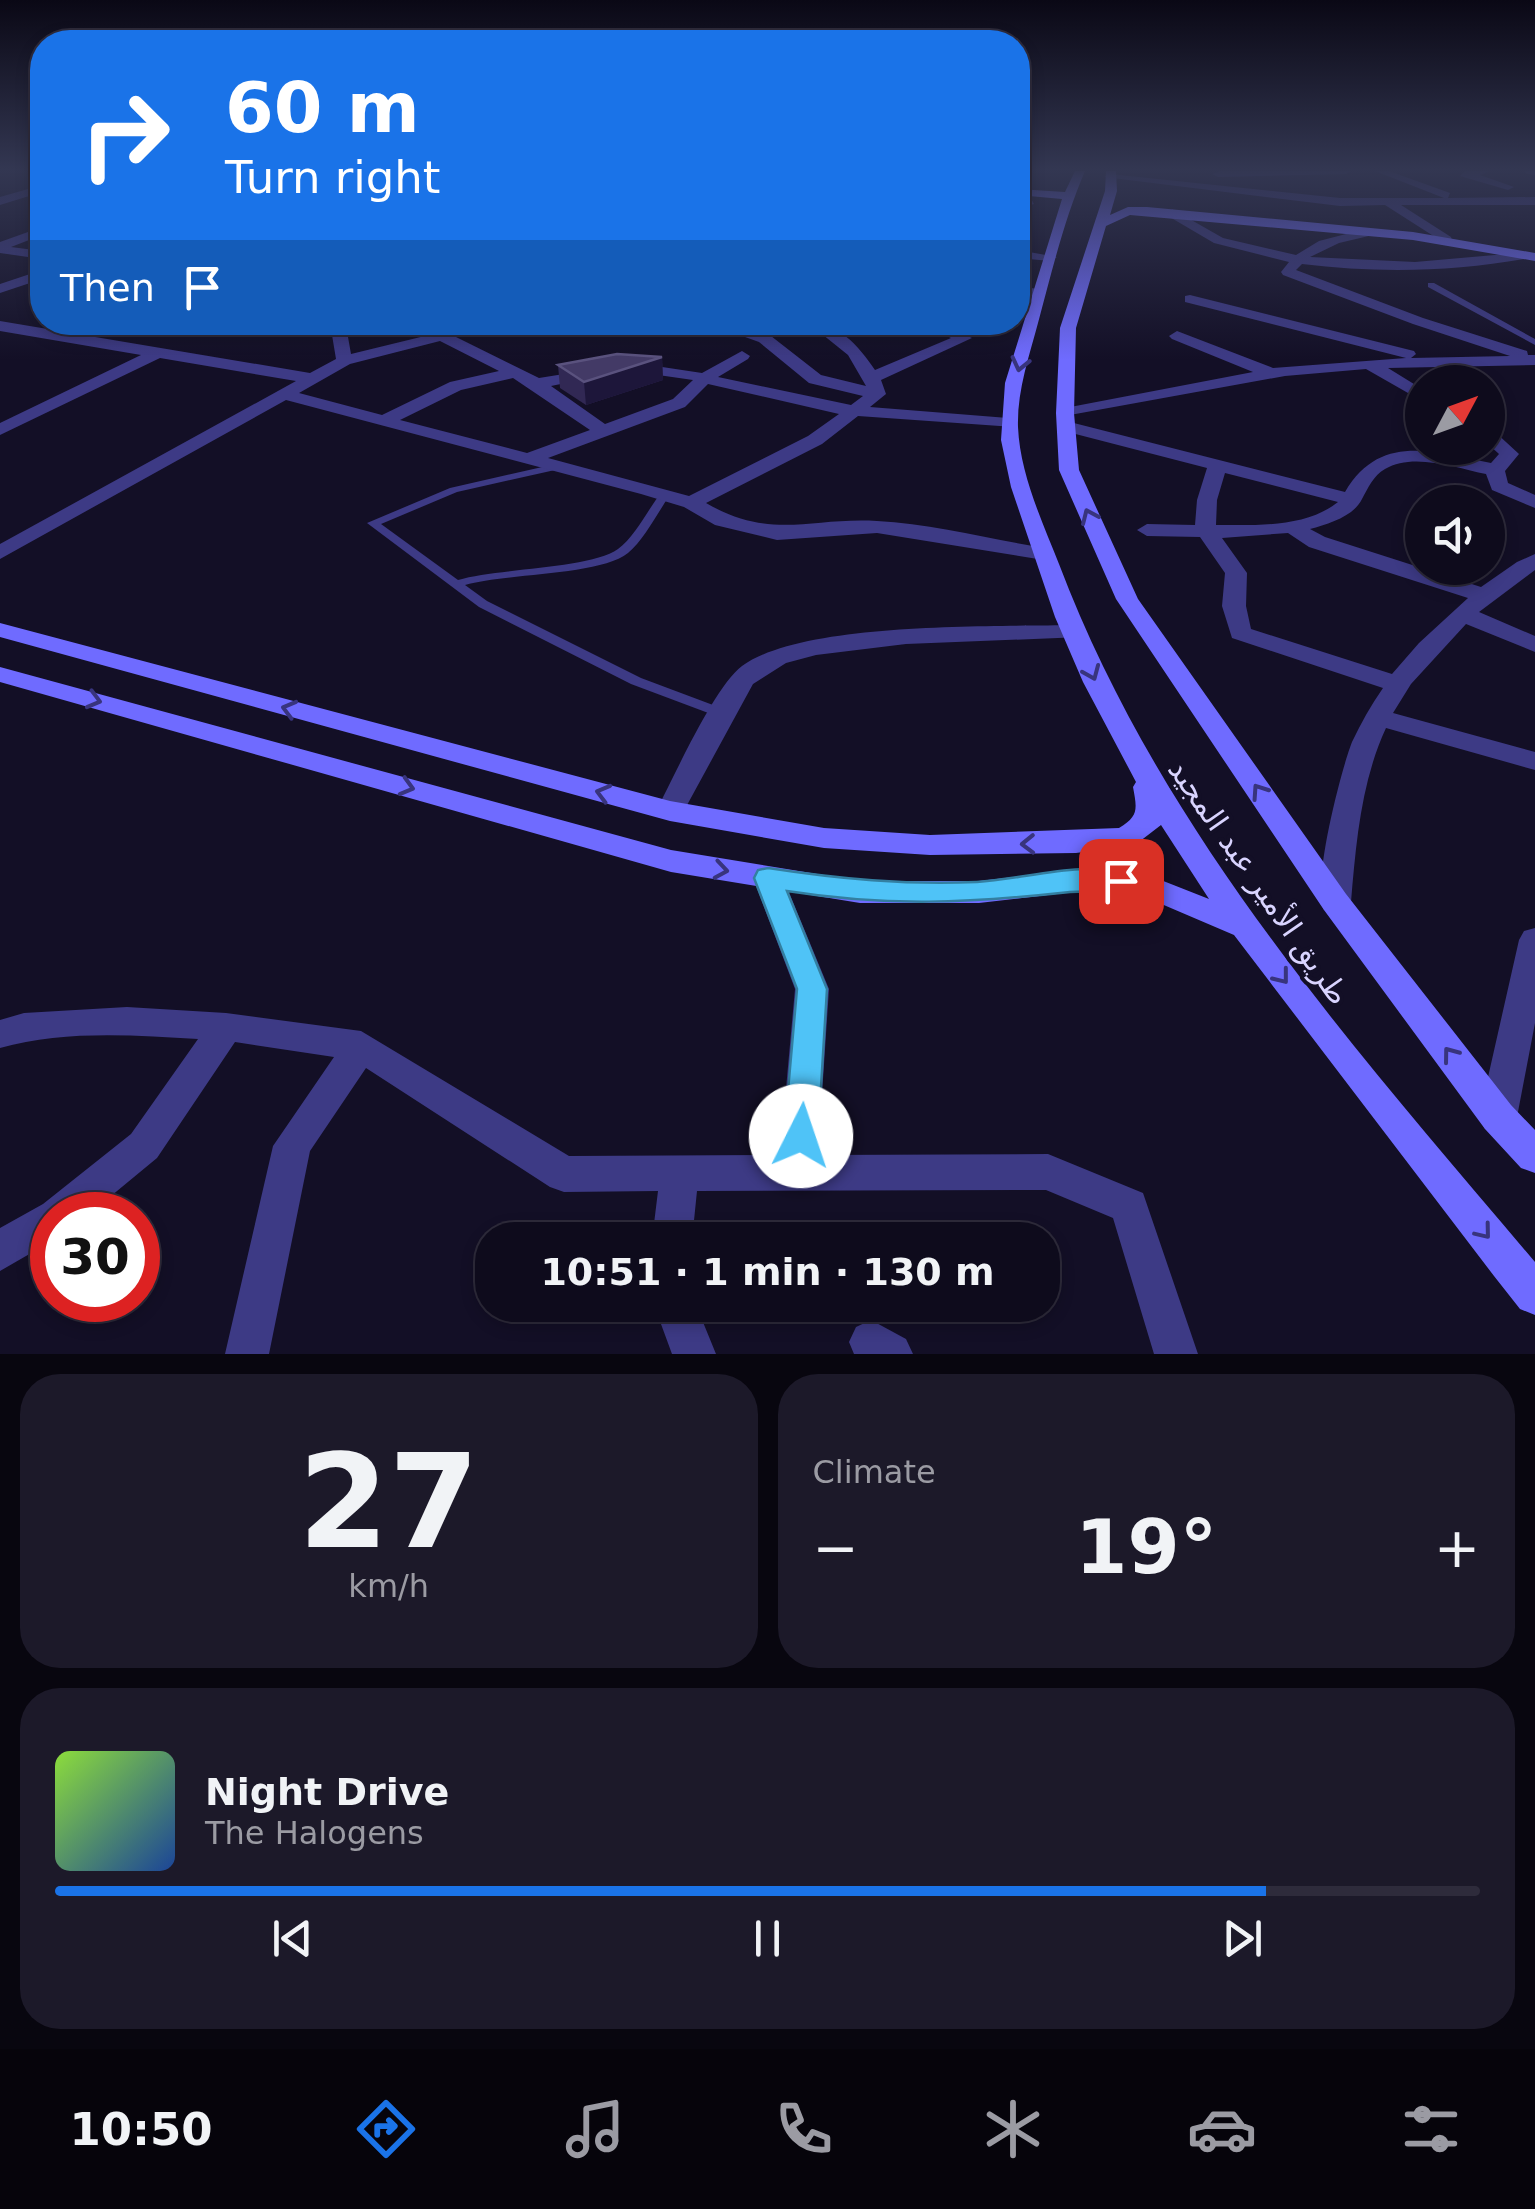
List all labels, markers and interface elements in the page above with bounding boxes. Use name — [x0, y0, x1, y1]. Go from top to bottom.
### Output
text: 60 m — [225, 67, 420, 149]
icon: right — [60, 70, 190, 200]
text: Turn right — [225, 151, 440, 204]
icon: arrive — [175, 260, 230, 315]
text: Then — [60, 266, 155, 310]
one-way arrow — [1011, 355, 1032, 372]
north arrow — [1405, 365, 1505, 465]
map controls — [1405, 365, 1505, 585]
button: sound — [1405, 485, 1505, 585]
one-way arrow — [1082, 508, 1102, 526]
one-way arrow — [1080, 663, 1100, 681]
one-way arrow — [85, 688, 102, 709]
one-way arrow — [281, 699, 298, 720]
street label: طريق الأمير عبد المجيد — [1161, 752, 1358, 1011]
one-way arrow — [398, 775, 415, 796]
one-way arrow — [595, 784, 612, 805]
one-way arrow — [1253, 784, 1272, 802]
one-way arrow — [1019, 833, 1034, 855]
pin — [1079, 839, 1164, 924]
icon: arrive — [1094, 854, 1149, 909]
one-way arrow — [713, 859, 729, 880]
one-way arrow — [1270, 966, 1288, 984]
one-way arrow — [1445, 1047, 1462, 1065]
position arrow — [749, 1084, 853, 1188]
speed limit sign: 30 — [30, 1192, 160, 1322]
one-way arrow — [1472, 1220, 1490, 1238]
text: 10:51 · 1 min · 130 m — [540, 1250, 995, 1294]
text: 27 — [298, 1426, 479, 1578]
text: Climate — [813, 1453, 936, 1491]
text: 19° — [1075, 1503, 1217, 1591]
text: − — [813, 1516, 859, 1580]
text: + — [1434, 1516, 1480, 1580]
text: km/h — [348, 1567, 429, 1605]
text: Night Drive — [205, 1770, 449, 1814]
text: The Halogens — [205, 1814, 424, 1852]
icon: previous — [265, 1911, 320, 1966]
icon: pause — [740, 1911, 795, 1966]
icon: next — [1215, 1911, 1270, 1966]
icon: directions — [351, 2094, 421, 2164]
icon: music — [560, 2094, 630, 2164]
icon: phone — [769, 2094, 839, 2164]
icon: climate — [978, 2094, 1048, 2164]
icon: car — [1187, 2094, 1257, 2164]
icon: filters — [1396, 2094, 1466, 2164]
text: 10:50 — [69, 2103, 213, 2156]

